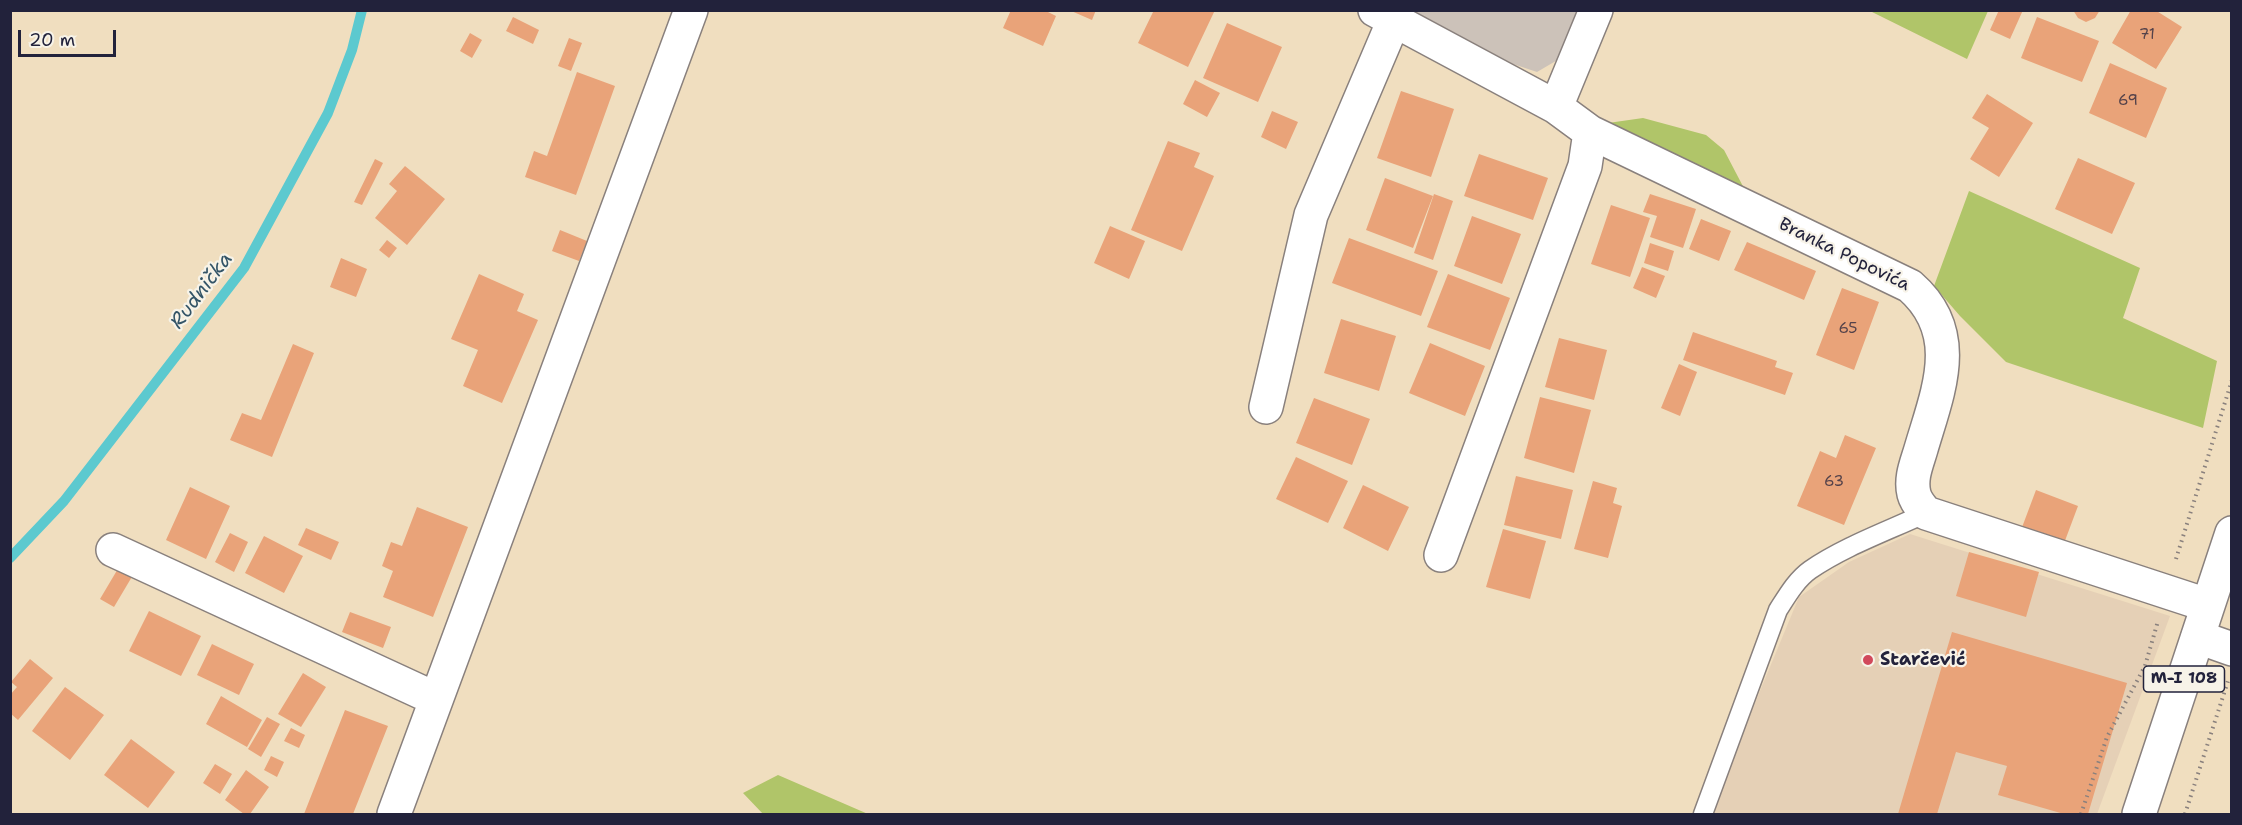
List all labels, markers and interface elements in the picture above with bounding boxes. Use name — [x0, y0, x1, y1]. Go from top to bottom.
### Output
scale bar — [21, 18, 118, 56]
house number: 71 — [2139, 26, 2155, 44]
text: 20 m — [29, 28, 75, 52]
house number: 69 — [2118, 92, 2138, 110]
street label: Branka Popovića — [1775, 214, 1913, 296]
water label: Rudnička — [166, 248, 238, 334]
house number: 65 — [1838, 320, 1858, 338]
house number: 63 — [1824, 473, 1844, 491]
place label: Starčević — [1880, 649, 1966, 671]
marker: Starčević — [1861, 653, 1875, 667]
road number: M-I 108 — [2144, 666, 2224, 692]

